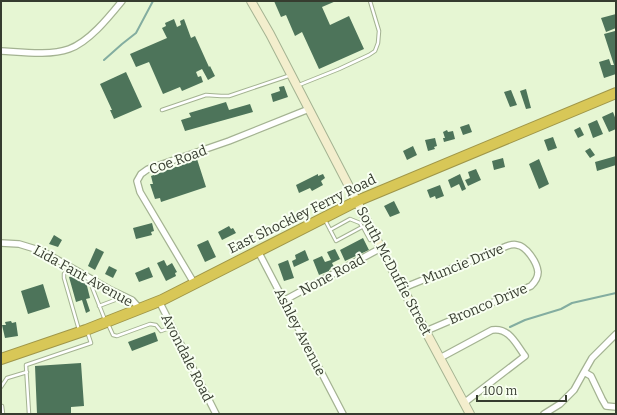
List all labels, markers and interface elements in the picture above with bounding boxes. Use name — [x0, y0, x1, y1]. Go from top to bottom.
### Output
street label: Coe Road — [147, 142, 209, 178]
street label: East Shockley Ferry Road — [225, 171, 379, 257]
street label: South McDuffie Street — [353, 204, 435, 338]
street label: Muncie Drive — [420, 240, 506, 288]
street label: Lida Fant Avenue — [30, 242, 136, 310]
street label: None Road — [297, 251, 367, 299]
street label: Bronco Drive — [446, 280, 530, 328]
street label: Ashley Avenue — [271, 285, 329, 379]
street label: Avondale Road — [158, 311, 216, 405]
scale bar — [477, 377, 566, 403]
text: 100 m — [483, 384, 518, 398]

